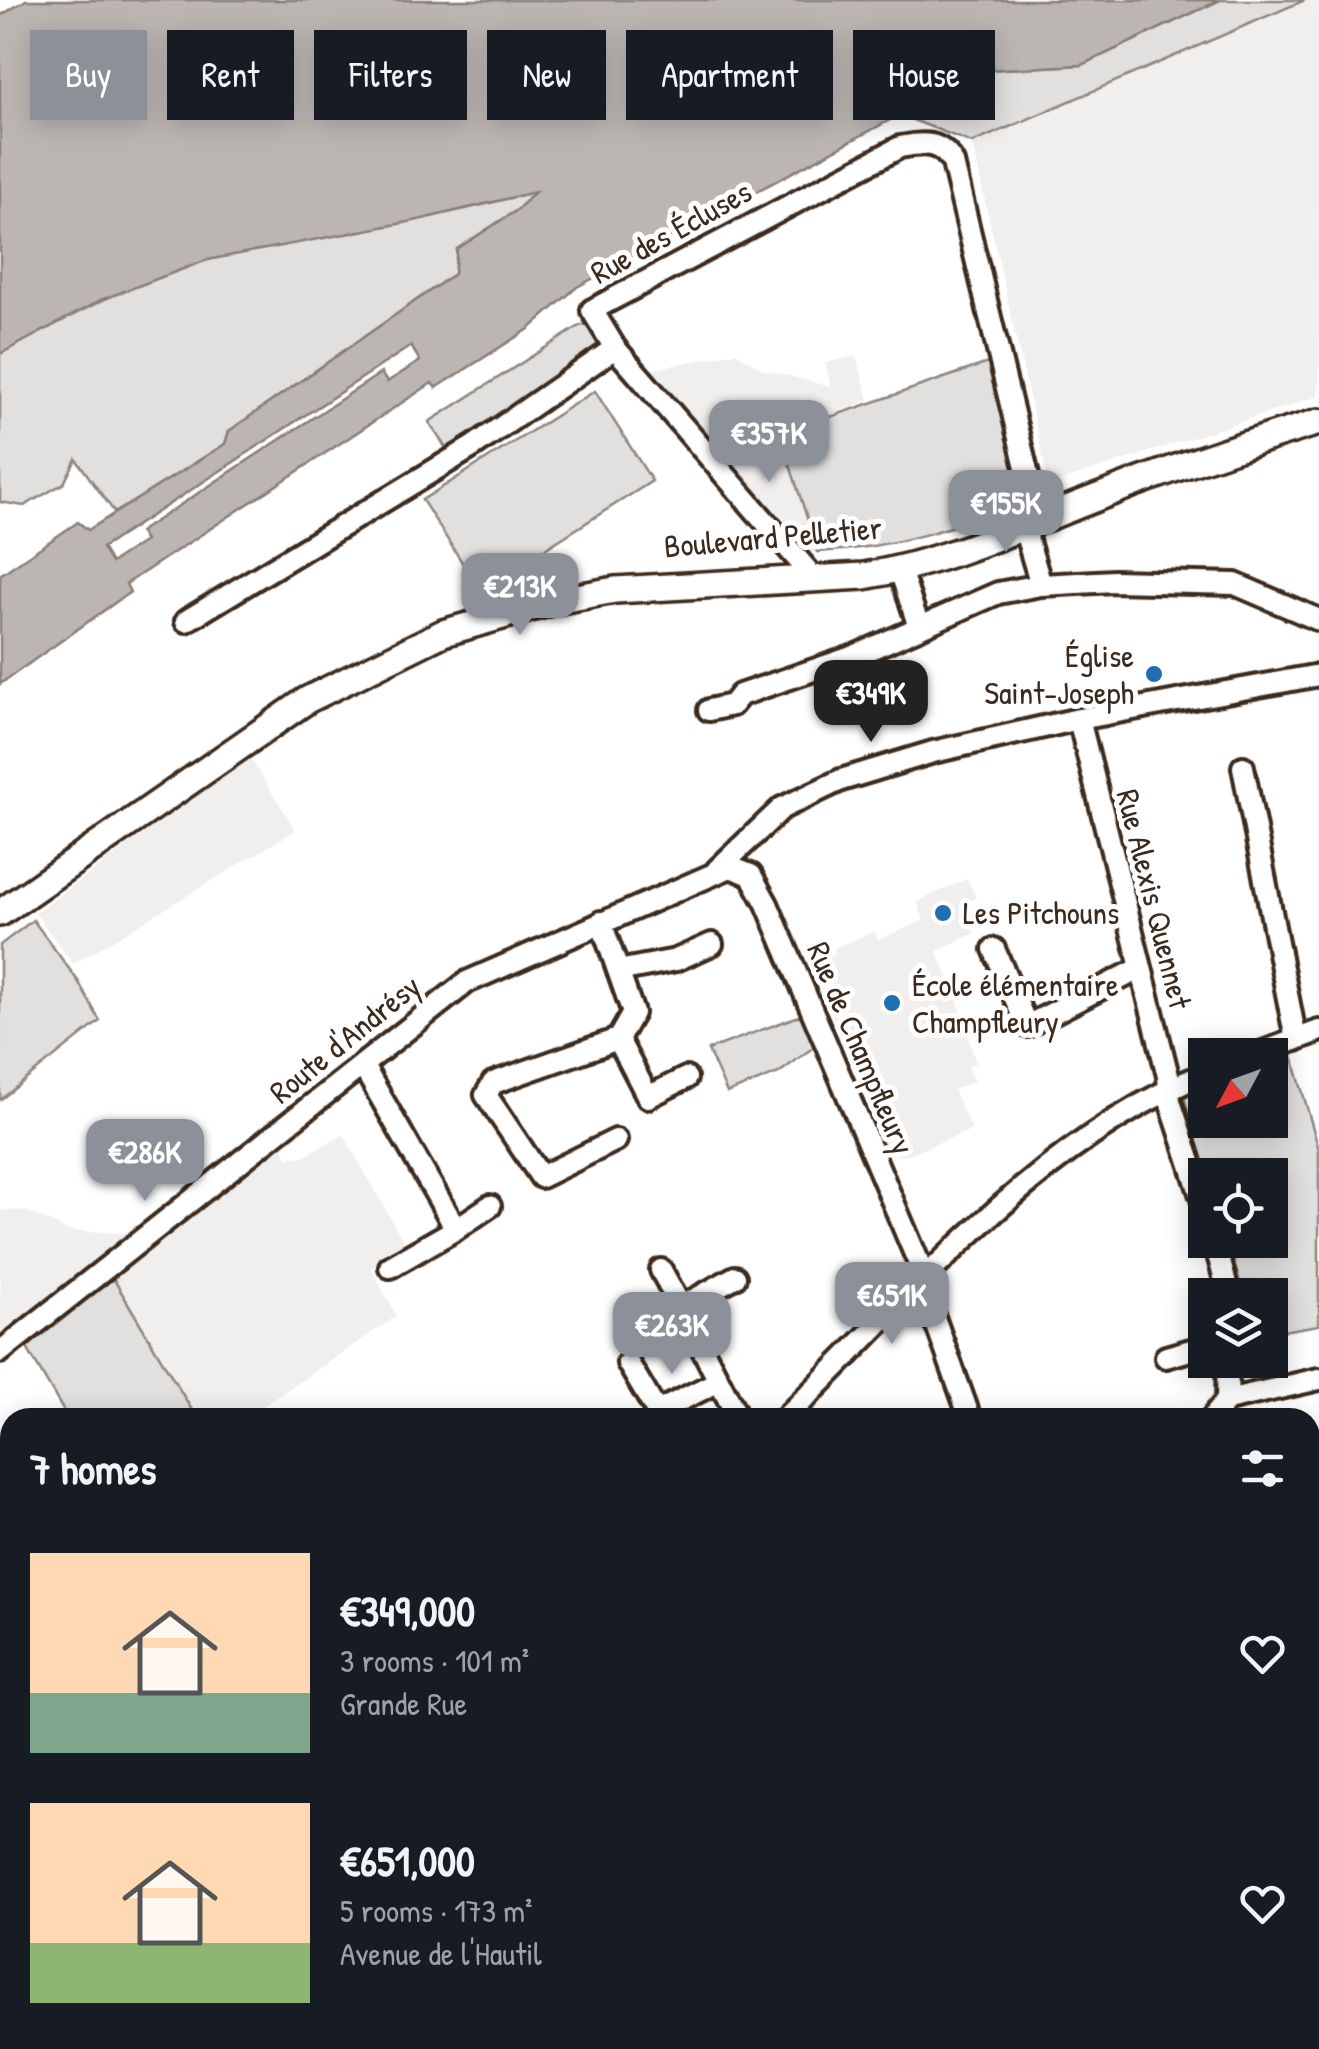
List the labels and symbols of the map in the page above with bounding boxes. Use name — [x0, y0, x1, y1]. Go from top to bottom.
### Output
street label: Rue des Écluses — [583, 170, 759, 293]
pin: €357K — [699, 400, 839, 485]
pin: €155K — [936, 470, 1076, 555]
street label: Boulevard Pelletier — [662, 506, 884, 567]
pin: €213K — [450, 553, 590, 638]
place label: Église Saint-Joseph — [984, 634, 1134, 714]
pin: €349K — [801, 660, 941, 745]
marker: Église Saint-Joseph — [1143, 663, 1165, 685]
street label: Rue Alexis Quennet — [1106, 785, 1203, 1014]
place label: Les Pitchouns — [963, 891, 1119, 934]
marker: Les Pitchouns — [932, 902, 954, 924]
street label: Rue de Champfleury — [797, 935, 926, 1161]
place label: École élémentaire Champfleury — [912, 963, 1119, 1043]
street label: Route d'Andrésy — [260, 964, 429, 1113]
marker: École élémentaire Champfleury — [881, 992, 903, 1014]
north arrow — [1188, 1038, 1288, 1138]
pin: €286K — [75, 1119, 215, 1204]
pin: €651K — [822, 1262, 962, 1347]
pin: €263K — [602, 1292, 742, 1377]

